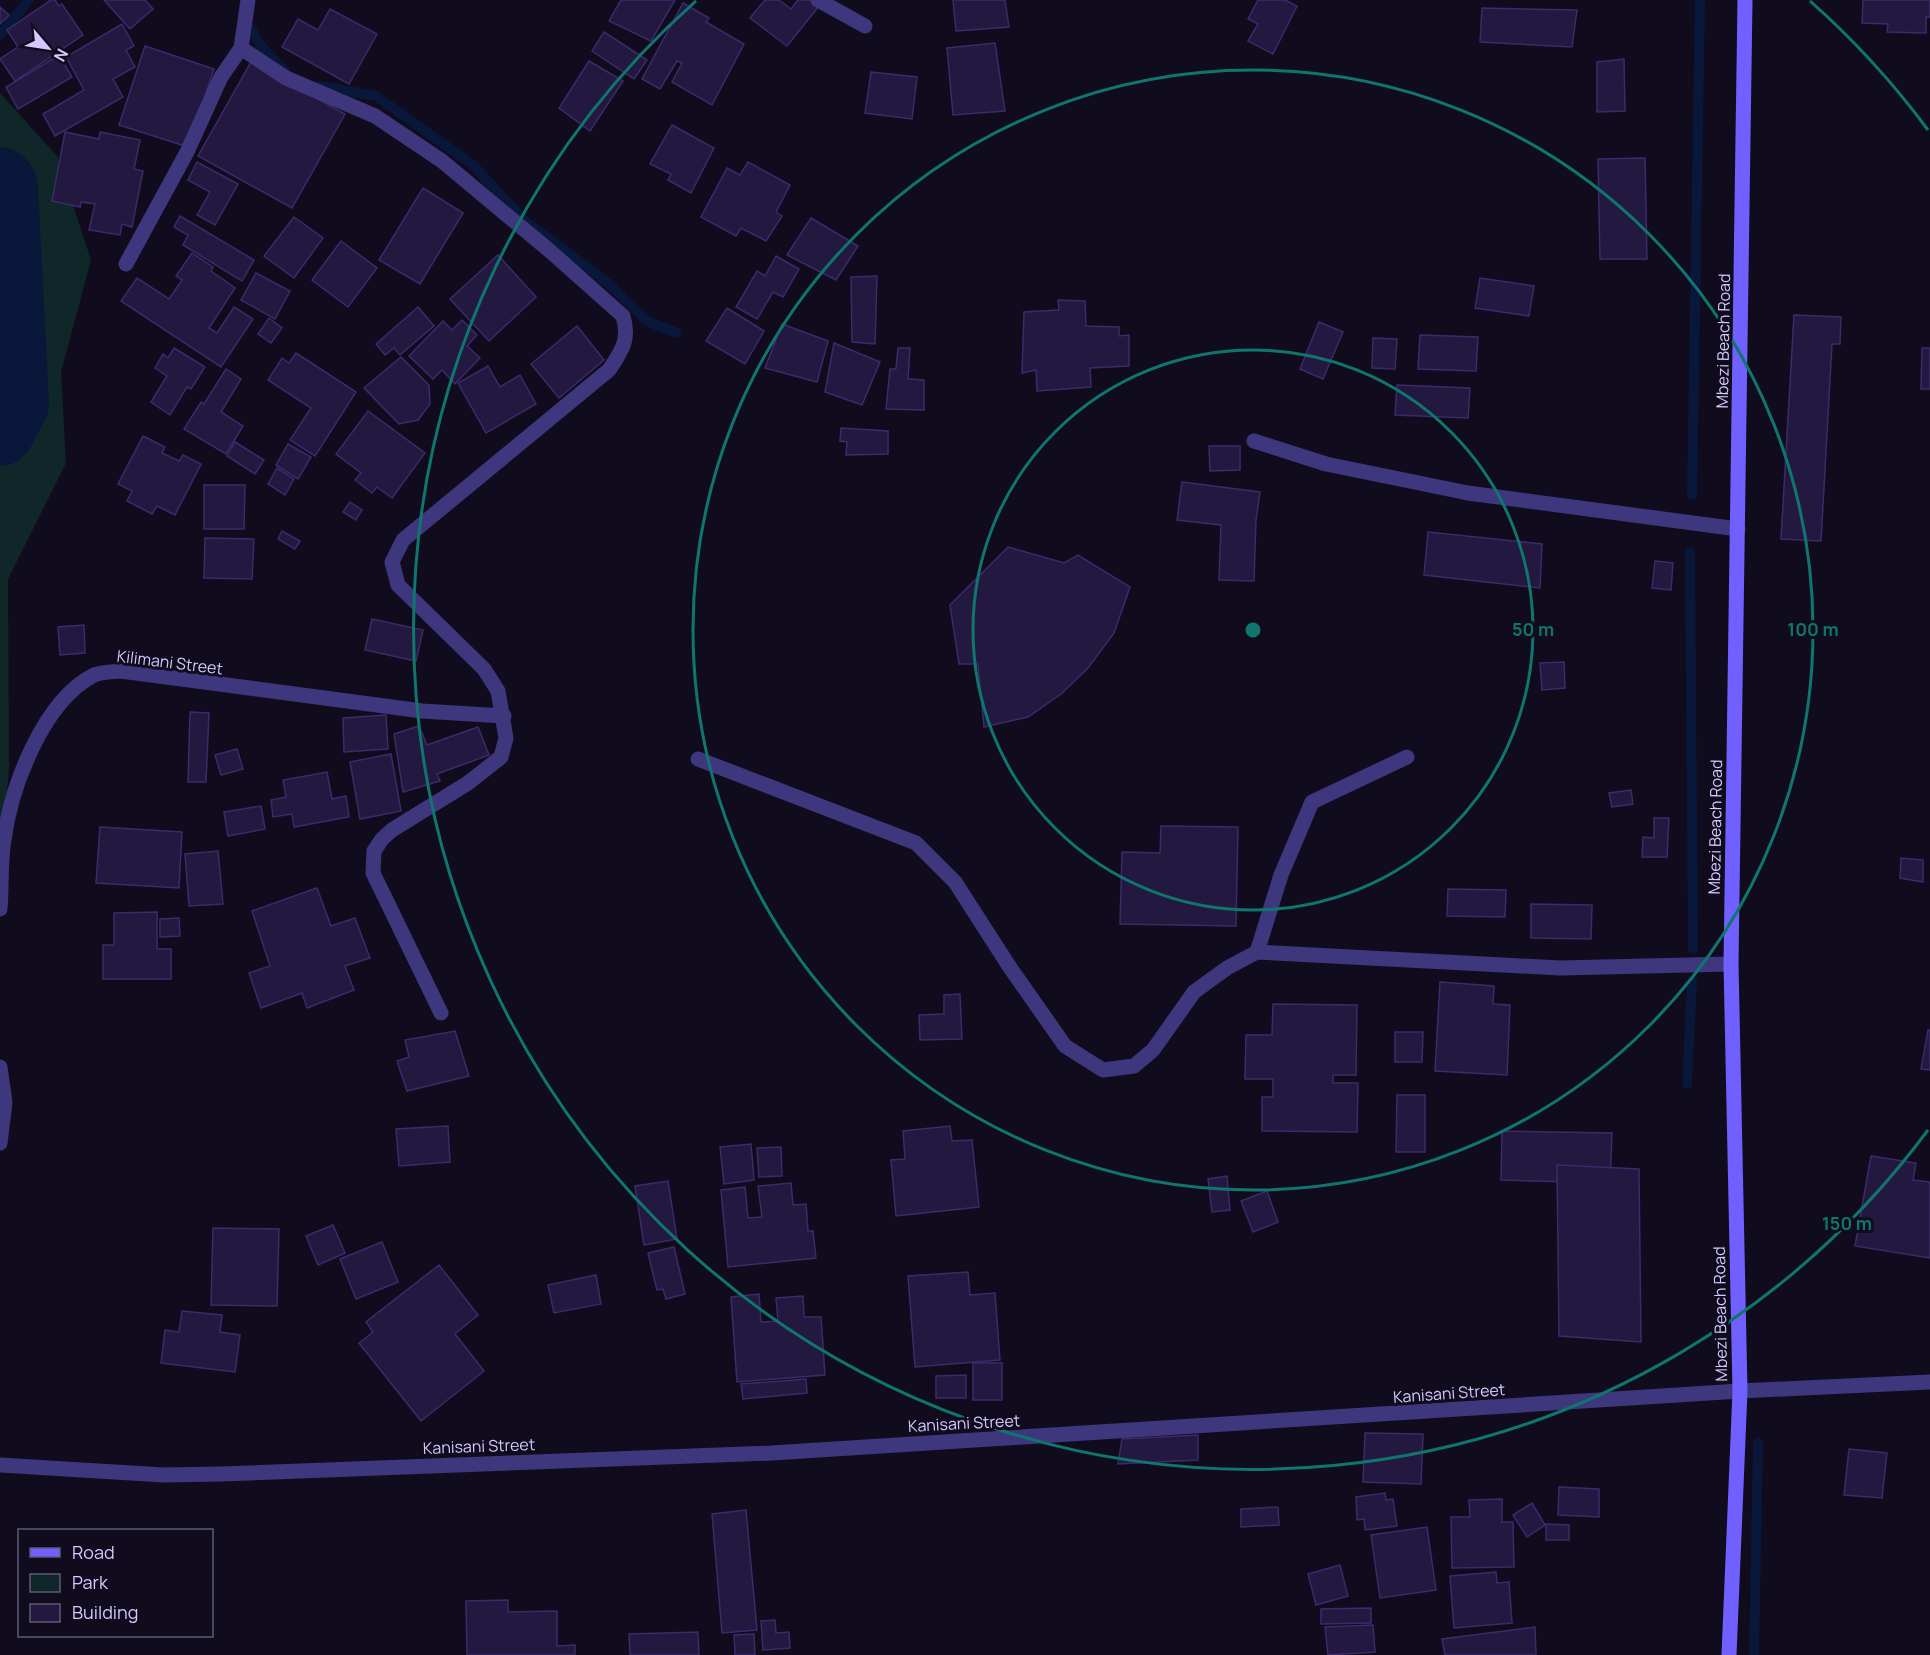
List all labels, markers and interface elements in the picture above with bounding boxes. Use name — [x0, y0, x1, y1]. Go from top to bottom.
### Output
north arrow — [18, 18, 78, 78]
text: N — [49, 45, 74, 66]
street label: Mbezi Beach Road — [1711, 273, 1735, 409]
text: 50 m — [1512, 617, 1554, 641]
text: 100 m — [1787, 617, 1839, 641]
centre of rings — [1243, 620, 1263, 640]
street label: Kilimani Street — [116, 645, 224, 679]
street label: Mbezi Beach Road — [1703, 759, 1727, 895]
text: 150 m — [1822, 1211, 1872, 1235]
street label: Mbezi Beach Road — [1708, 1246, 1732, 1382]
street label: Kanisani Street — [1392, 1378, 1506, 1408]
street label: Kanisani Street — [907, 1409, 1021, 1437]
street label: Kanisani Street — [422, 1433, 536, 1459]
legend — [18, 1529, 213, 1637]
text: Road — [72, 1540, 115, 1564]
text: Park — [72, 1570, 109, 1594]
text: Building — [72, 1600, 138, 1624]

